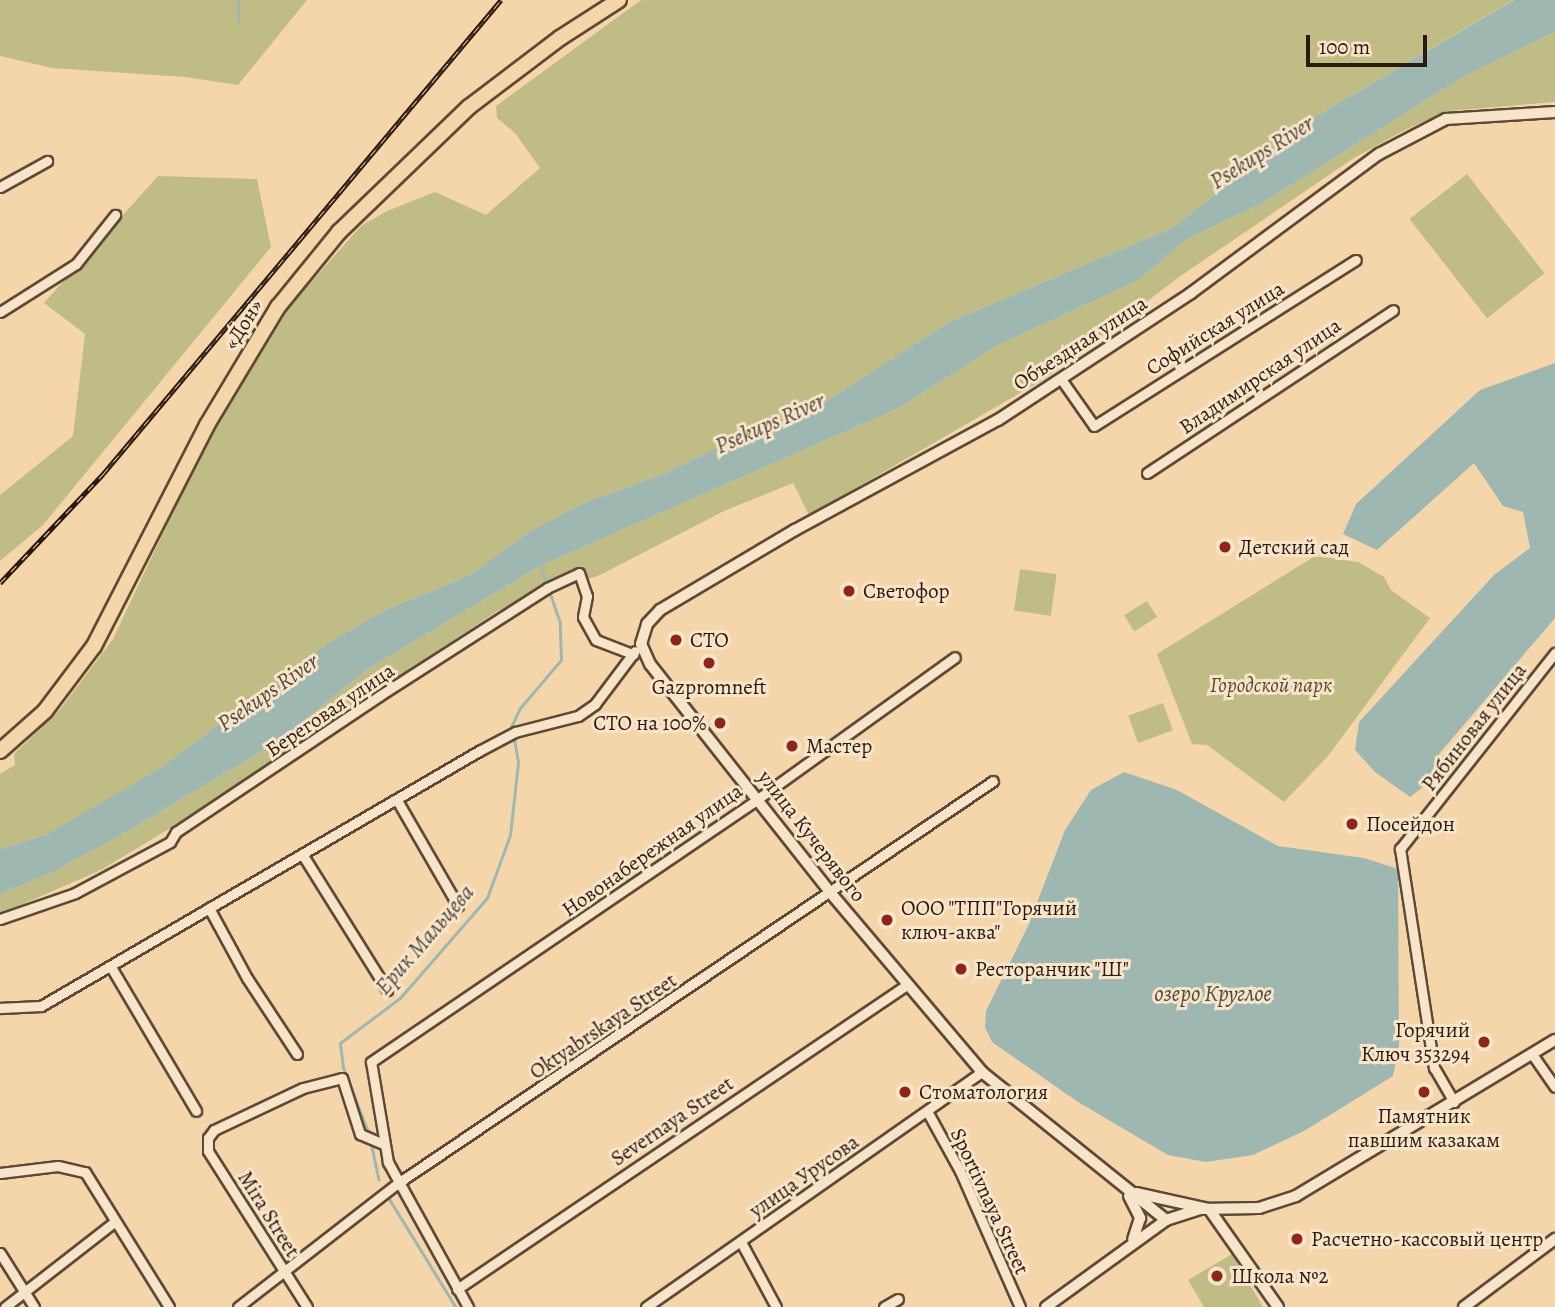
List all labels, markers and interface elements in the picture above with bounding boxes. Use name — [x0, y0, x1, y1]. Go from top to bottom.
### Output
scale bar — [1310, 21, 1431, 65]
text: 100 m — [1319, 33, 1370, 61]
water label: Psekups River — [1205, 110, 1319, 196]
street label: Софийская улица — [1141, 275, 1289, 381]
street label: Объездная улица — [1008, 290, 1152, 396]
street label: «Дон» — [218, 294, 268, 354]
street label: Владимирская улица — [1174, 312, 1346, 440]
water label: Psekups River — [711, 388, 829, 460]
place label: Детский сад — [1239, 534, 1349, 560]
marker: Детский сад — [1217, 539, 1233, 555]
place label: Светофор — [863, 578, 950, 604]
marker: Светофор — [841, 583, 857, 599]
place label: СТО — [690, 627, 729, 653]
marker: СТО — [668, 632, 684, 648]
water label: Psekups River — [212, 648, 324, 738]
marker: Gazpromneft — [701, 655, 717, 671]
street label: Береговая улица — [261, 658, 399, 762]
street label: Рябиновая улица — [1416, 658, 1532, 796]
park label: Городской парк — [1210, 672, 1332, 698]
place label: Gazpromneft — [652, 674, 766, 700]
place label: СТО на 100% — [593, 710, 706, 736]
marker: СТО на 100% — [712, 715, 728, 731]
place label: Мастер — [806, 733, 872, 759]
marker: Мастер — [784, 738, 800, 754]
street label: улица Кучерявого — [753, 765, 871, 907]
street label: Новонабережная улица — [557, 778, 747, 922]
place label: Посейдон — [1366, 811, 1455, 837]
marker: Посейдон — [1344, 816, 1360, 832]
water label: Ерик Мальцева — [370, 879, 480, 1001]
place label: ООО "ТПП"Горячий ключ-аква" — [901, 895, 1078, 945]
marker: ООО "ТПП"Горячий ключ-аква" — [879, 912, 895, 928]
place label: Ресторанчик "Ш" — [975, 956, 1129, 982]
marker: Ресторанчик "Ш" — [953, 961, 969, 977]
street label: Oktyabrskaya Street — [525, 967, 681, 1085]
water label: озеро Круглое — [1154, 980, 1272, 1008]
place label: Горячий Ключ 353294 — [1361, 1017, 1470, 1067]
marker: Горячий Ключ 353294 — [1476, 1034, 1492, 1050]
street label: Severnaya Street — [606, 1071, 738, 1171]
place label: Стоматология — [919, 1079, 1048, 1105]
marker: Стоматология — [897, 1084, 913, 1100]
marker: Памятник павшим казакам — [1416, 1084, 1432, 1100]
place label: Памятник павшим казакам — [1348, 1103, 1500, 1153]
street label: Sportivnaya Street — [945, 1124, 1035, 1278]
street label: улица Урусова — [744, 1129, 864, 1223]
street label: Mira Street — [233, 1166, 305, 1262]
place label: Расчетно-кассовый центр — [1311, 1226, 1543, 1252]
marker: Расчетно-кассовый центр — [1289, 1231, 1305, 1247]
place label: Школа №2 — [1231, 1263, 1329, 1289]
marker: Школа №2 — [1209, 1268, 1225, 1284]

